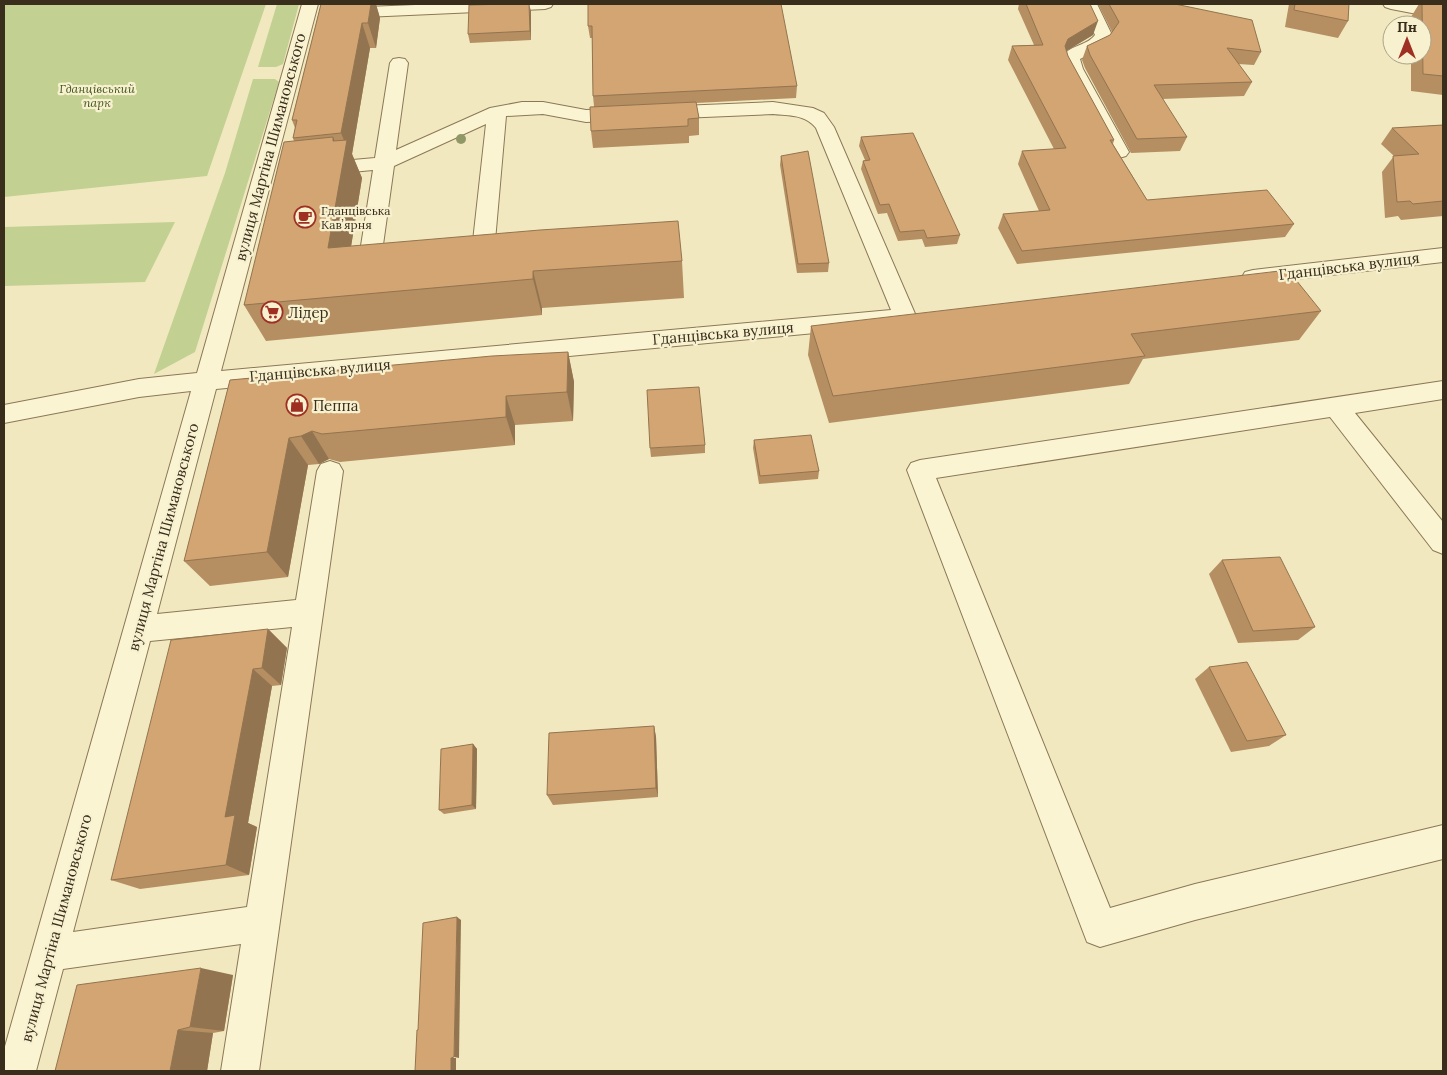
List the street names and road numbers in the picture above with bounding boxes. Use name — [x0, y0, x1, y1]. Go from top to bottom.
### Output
street label: вулиця Мартіна Шимановського — [230, 31, 310, 263]
street label: Гданцівська вулиця — [1277, 248, 1421, 284]
street label: Гданцівська вулиця — [651, 317, 795, 349]
street label: Гданцівська вулиця — [248, 354, 392, 386]
street label: вулиця Мартіна Шимановського — [123, 421, 203, 653]
street label: вулиця Мартіна Шимановського — [16, 812, 96, 1044]

